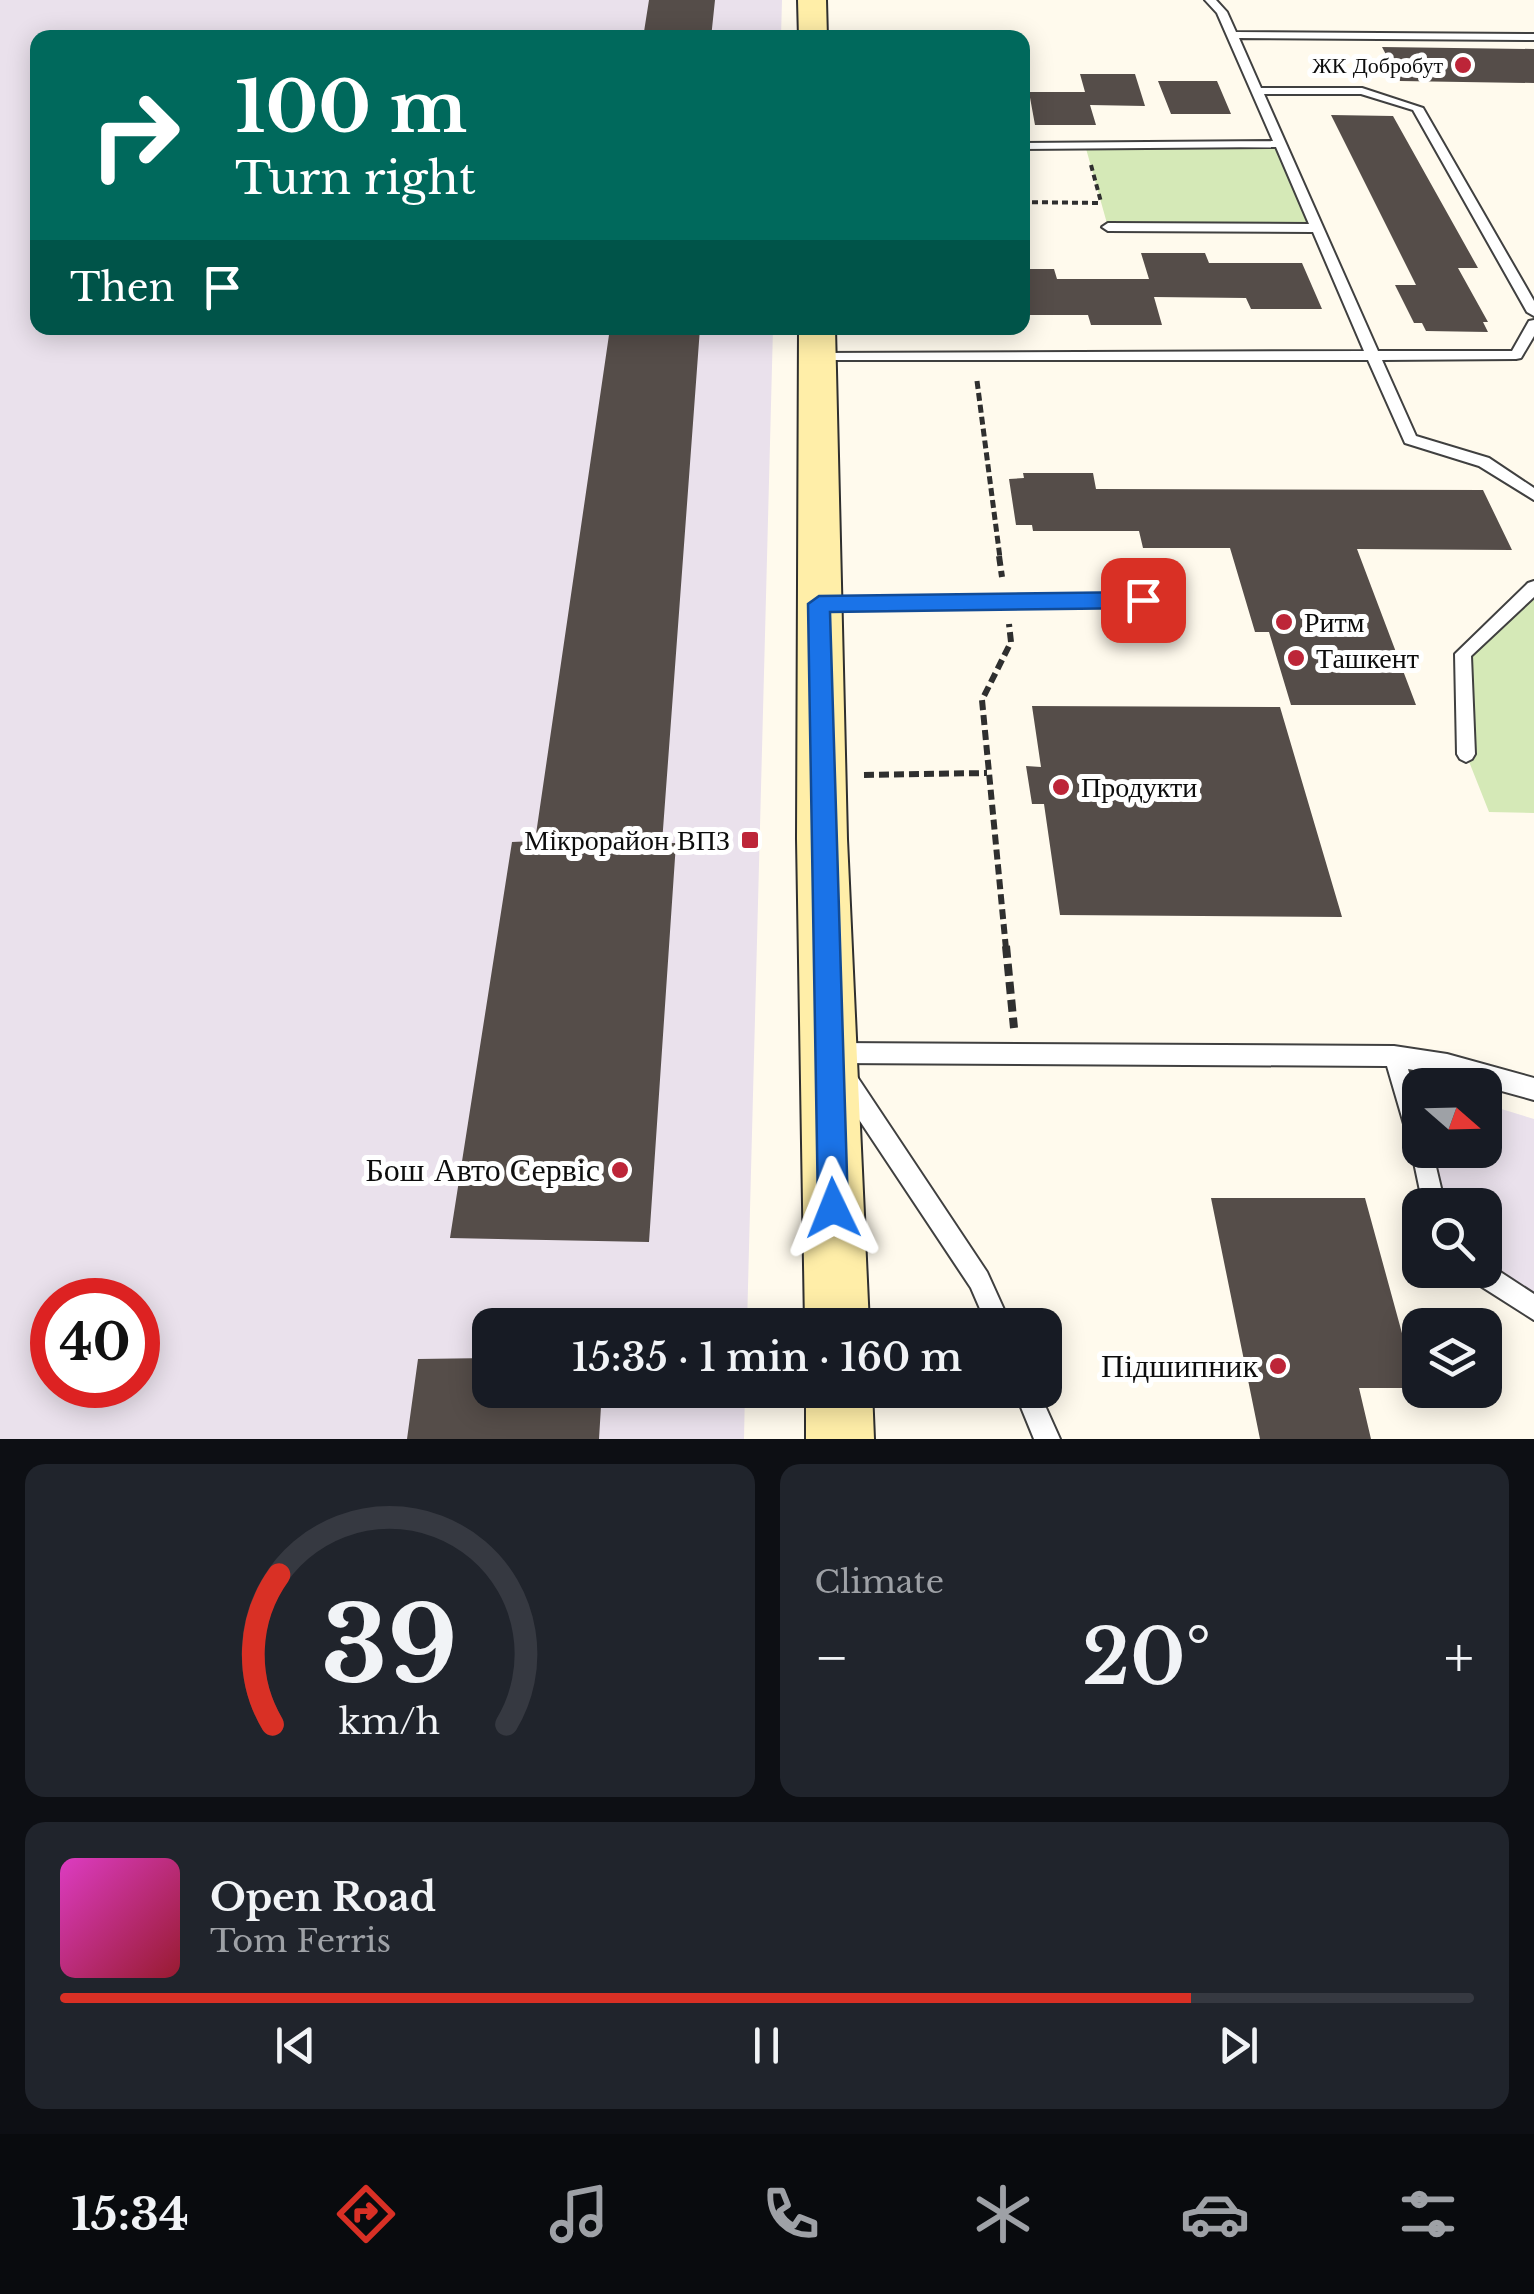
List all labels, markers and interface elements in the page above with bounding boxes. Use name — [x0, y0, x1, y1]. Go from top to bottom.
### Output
place label: ЖК Добробут — [1312, 52, 1443, 79]
marker: ЖК Добробут — [1452, 54, 1474, 76]
text: 100 m — [235, 64, 467, 151]
icon: right — [70, 70, 200, 200]
text: Turn right — [235, 150, 476, 206]
icon: arrive — [195, 260, 250, 315]
text: Then — [70, 264, 175, 311]
pin — [1101, 558, 1186, 643]
icon: arrive — [1116, 573, 1171, 628]
place label: Ритм — [1304, 605, 1365, 640]
marker: Ритм — [1273, 611, 1295, 633]
place label: Ташкент — [1316, 641, 1419, 676]
marker: Ташкент — [1285, 647, 1307, 669]
place label: Продукти — [1081, 770, 1197, 805]
marker: Продукти — [1050, 776, 1072, 798]
place label: Мікрорайон ВПЗ — [524, 823, 730, 858]
marker: Мікрорайон ВПЗ — [739, 829, 761, 851]
north arrow — [1402, 1068, 1502, 1168]
map controls — [1402, 1068, 1502, 1408]
place label: Бош Авто Сервіс — [365, 1150, 600, 1190]
position arrow — [781, 1156, 885, 1260]
marker: Бош Авто Сервіс — [609, 1159, 631, 1181]
button: search — [1402, 1188, 1502, 1288]
speed limit sign: 40 — [30, 1278, 160, 1408]
button: layers — [1402, 1308, 1502, 1408]
text: 15:35 · 1 min · 160 m — [572, 1334, 962, 1381]
place label: Підшипник — [1101, 1346, 1258, 1386]
marker: Підшипник — [1267, 1355, 1289, 1377]
text: Climate — [815, 1562, 944, 1602]
text: 39 — [322, 1581, 458, 1710]
text: 20° — [1082, 1611, 1211, 1704]
text: − — [815, 1624, 849, 1692]
text: + — [1444, 1624, 1474, 1692]
text: km/h — [339, 1699, 440, 1744]
text: Open Road — [210, 1874, 436, 1921]
text: Tom Ferris — [210, 1921, 391, 1961]
icon: previous — [268, 2018, 323, 2073]
icon: pause — [739, 2018, 794, 2073]
icon: next — [1211, 2018, 1266, 2073]
icon: directions — [331, 2179, 401, 2249]
icon: music — [544, 2179, 614, 2249]
icon: phone — [756, 2179, 826, 2249]
icon: climate — [968, 2179, 1038, 2249]
icon: car — [1180, 2179, 1250, 2249]
icon: filters — [1393, 2179, 1463, 2249]
text: 15:34 — [71, 2186, 189, 2242]

